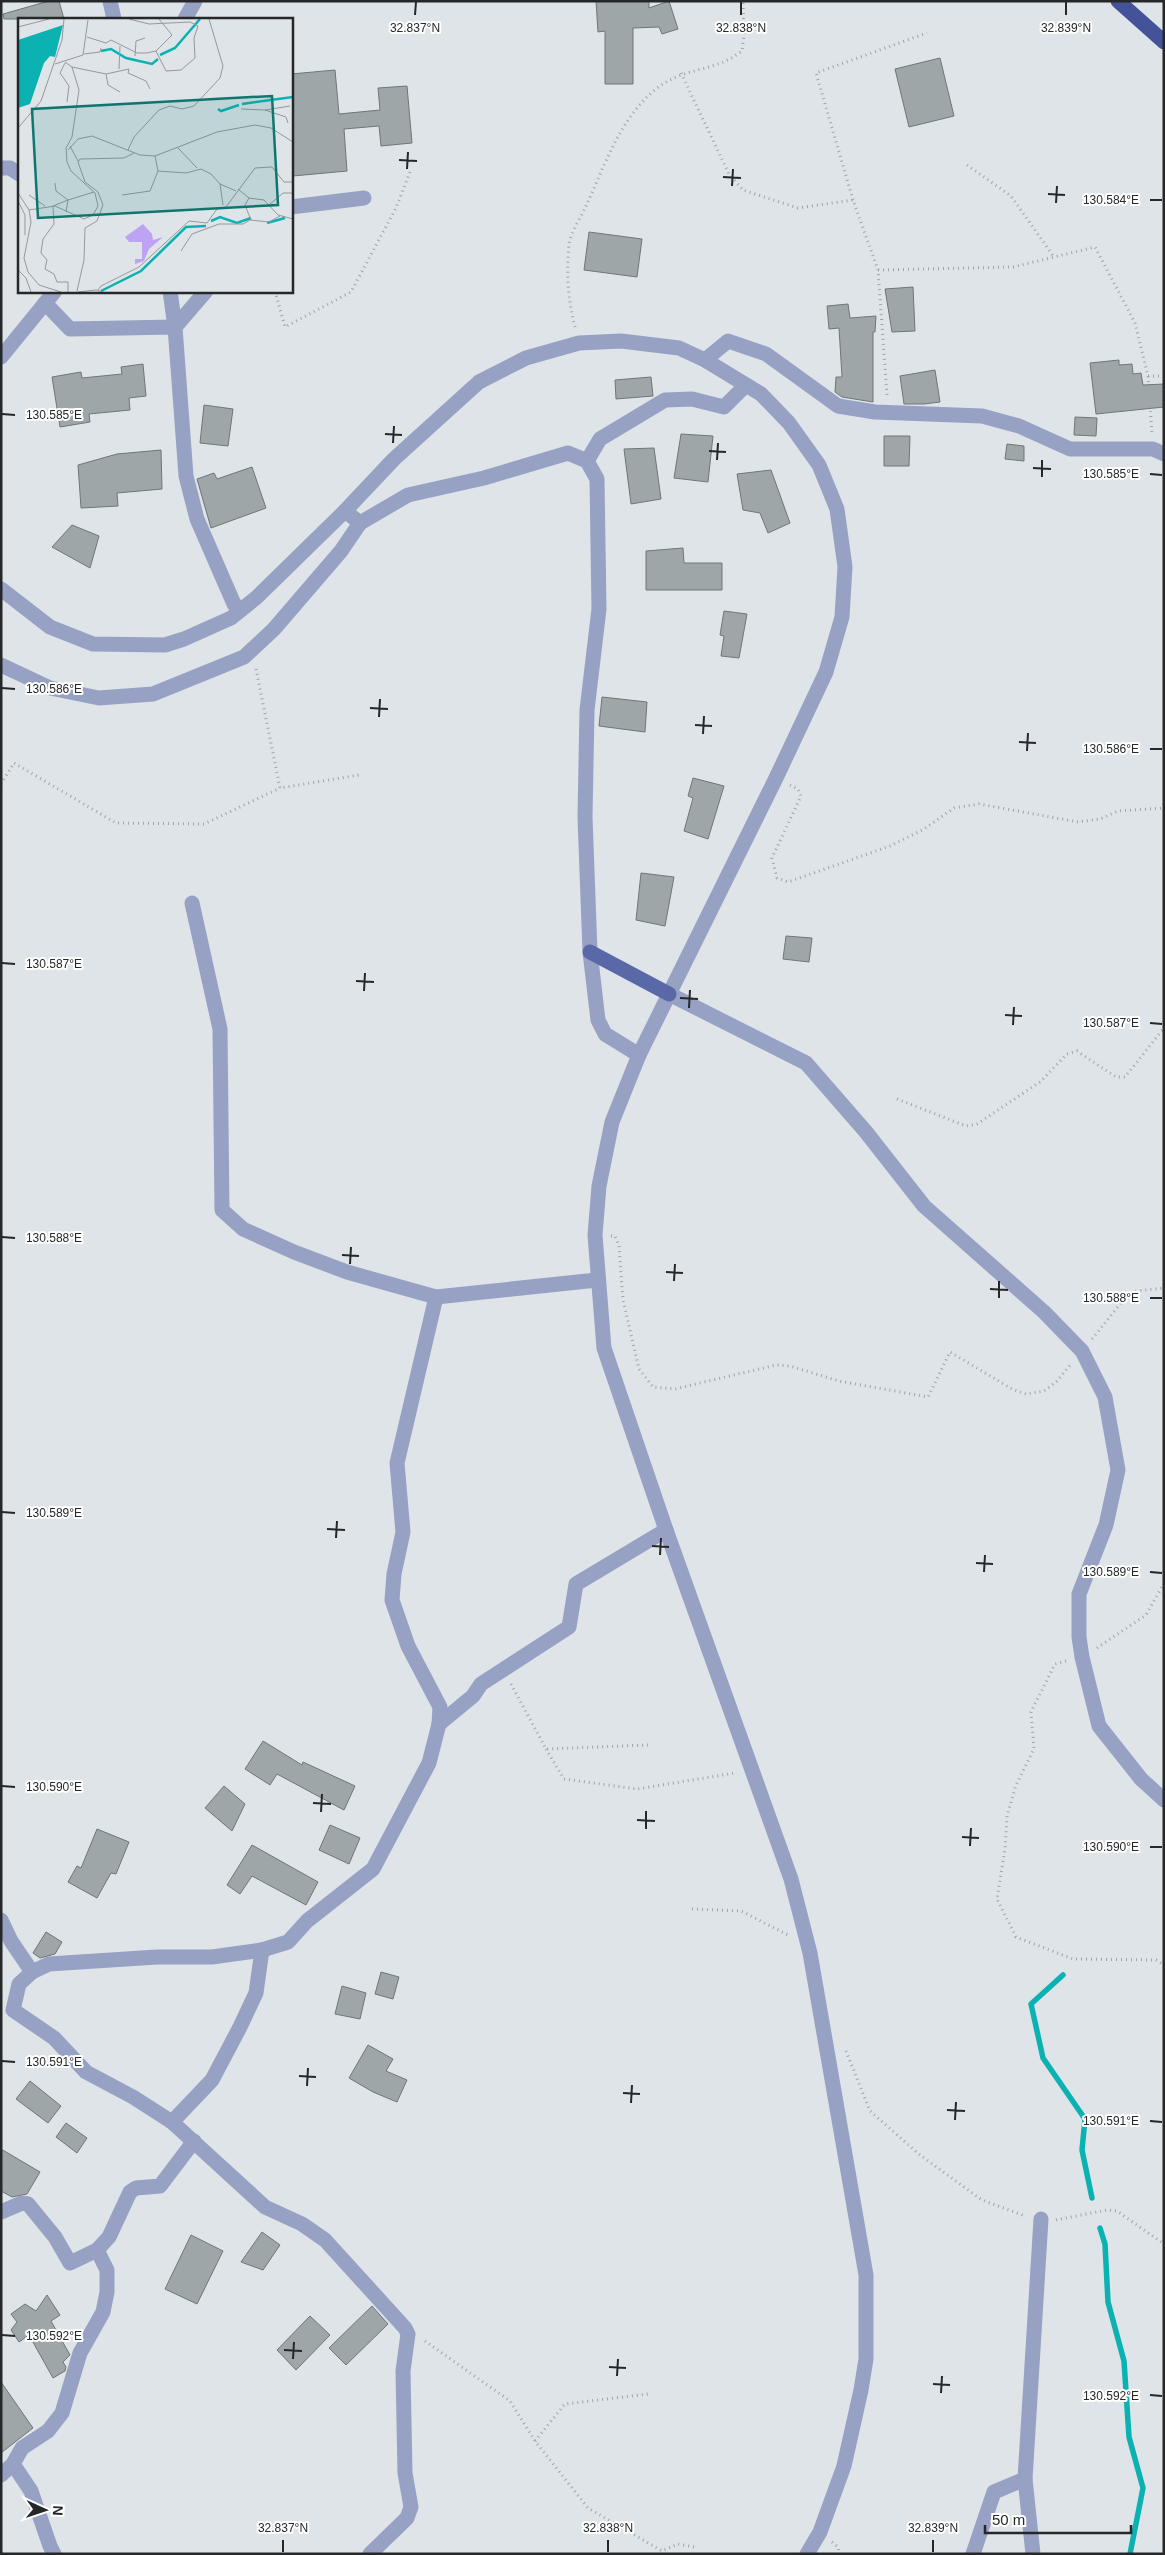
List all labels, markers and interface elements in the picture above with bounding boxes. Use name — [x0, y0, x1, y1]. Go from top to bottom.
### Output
inset map — [18, 18, 292, 292]
text: 32.837°N — [390, 21, 440, 35]
text: 32.838°N — [716, 21, 766, 35]
text: 32.839°N — [1041, 21, 1091, 35]
text: 130.584°E — [1083, 193, 1139, 207]
text: 130.585°E — [26, 408, 82, 422]
text: 130.585°E — [1083, 467, 1139, 481]
text: 130.586°E — [26, 682, 82, 696]
text: 130.586°E — [1083, 742, 1139, 756]
text: 130.587°E — [26, 957, 82, 971]
text: 130.587°E — [1083, 1016, 1139, 1030]
text: 130.588°E — [26, 1231, 82, 1245]
text: 130.588°E — [1083, 1291, 1139, 1305]
text: 130.589°E — [26, 1506, 82, 1520]
text: 130.589°E — [1083, 1565, 1139, 1579]
text: 130.590°E — [26, 1780, 82, 1794]
text: 130.590°E — [1083, 1840, 1139, 1854]
text: 130.591°E — [26, 2055, 82, 2069]
text: 130.591°E — [1083, 2114, 1139, 2128]
text: 130.592°E — [26, 2329, 82, 2343]
text: 130.592°E — [1083, 2389, 1139, 2403]
north arrow — [20, 2485, 70, 2535]
scale bar — [985, 2502, 1131, 2534]
text: N — [50, 2505, 66, 2516]
text: 50 m — [992, 2511, 1025, 2528]
text: 32.837°N — [258, 2521, 308, 2535]
text: 32.838°N — [583, 2521, 633, 2535]
text: 32.839°N — [908, 2521, 958, 2535]

